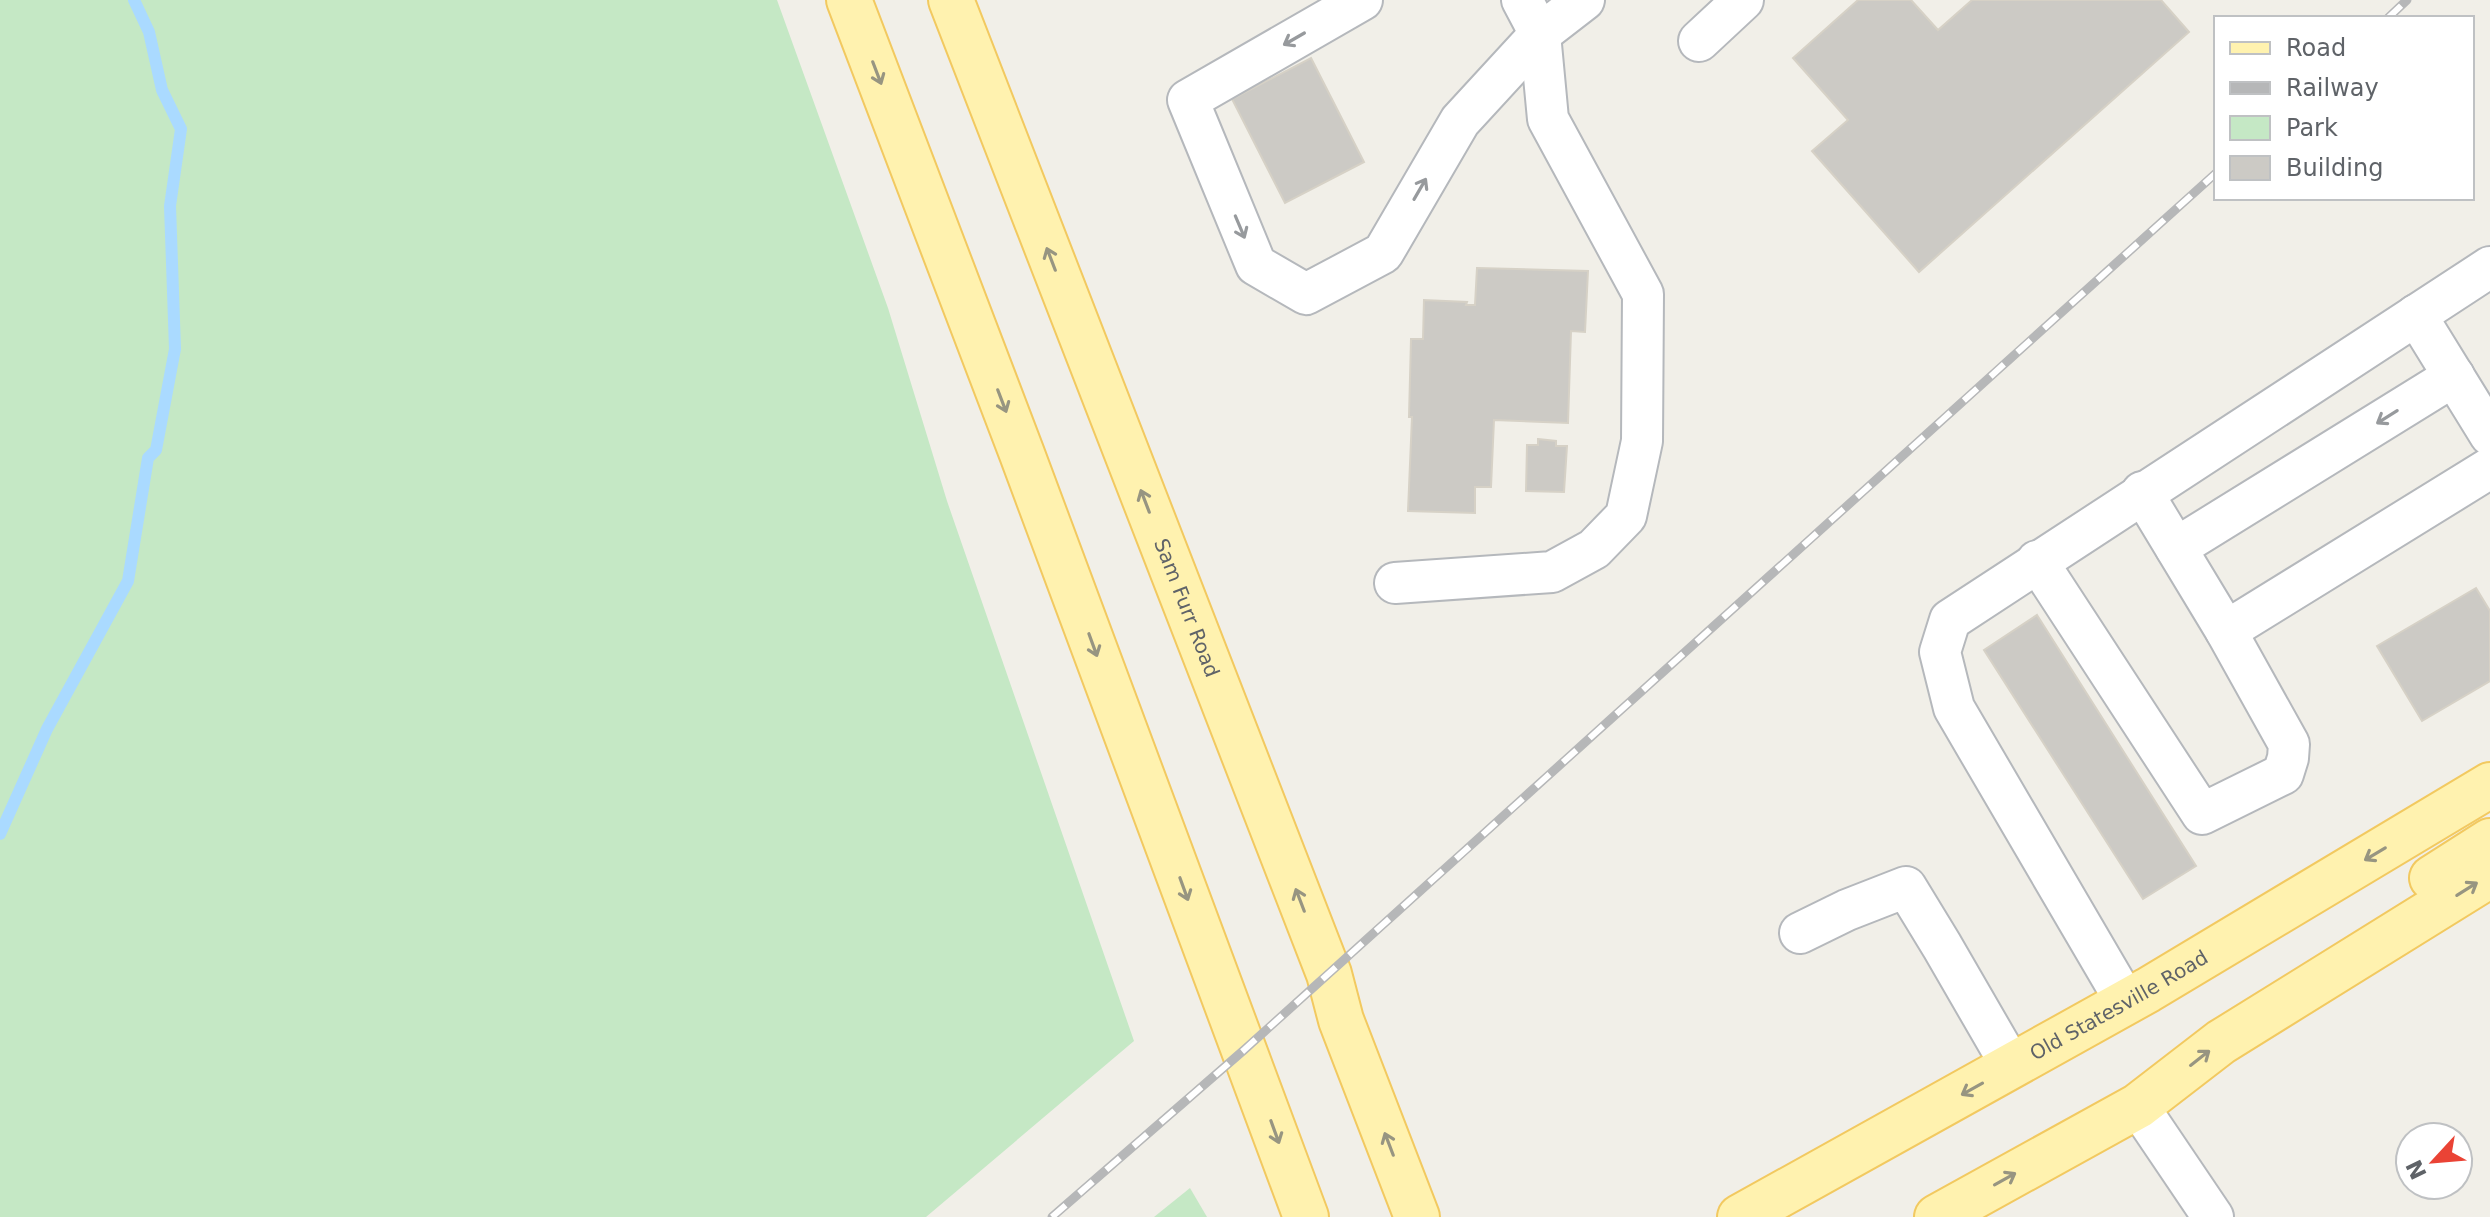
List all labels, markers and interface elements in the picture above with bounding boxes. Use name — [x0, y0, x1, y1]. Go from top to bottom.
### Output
legend — [2214, 16, 2474, 200]
one-way arrow — [1283, 31, 1306, 47]
text: Road — [2286, 34, 2346, 62]
one-way arrow — [871, 60, 885, 85]
text: Railway — [2286, 74, 2379, 102]
text: Park — [2286, 114, 2338, 142]
text: Building — [2286, 154, 2383, 182]
one-way arrow — [1412, 178, 1428, 201]
one-way arrow — [1234, 214, 1249, 239]
one-way arrow — [1043, 247, 1057, 272]
one-way arrow — [996, 389, 1010, 413]
one-way arrow — [2377, 409, 2399, 426]
one-way arrow — [1137, 489, 1151, 514]
street label: Sam Furr Road — [1149, 535, 1225, 681]
one-way arrow — [1087, 632, 1101, 657]
one-way arrow — [2364, 846, 2387, 862]
one-way arrow — [1178, 876, 1192, 900]
one-way arrow — [2455, 881, 2478, 897]
one-way arrow — [1292, 888, 1306, 913]
street label: Old Statesville Road — [2026, 945, 2212, 1065]
one-way arrow — [2189, 1050, 2210, 1067]
one-way arrow — [1961, 1081, 1984, 1097]
one-way arrow — [1268, 1119, 1283, 1144]
north arrow — [2394, 1121, 2474, 1201]
one-way arrow — [1381, 1132, 1395, 1157]
text: N — [2401, 1156, 2432, 1183]
one-way arrow — [1993, 1171, 2016, 1187]

